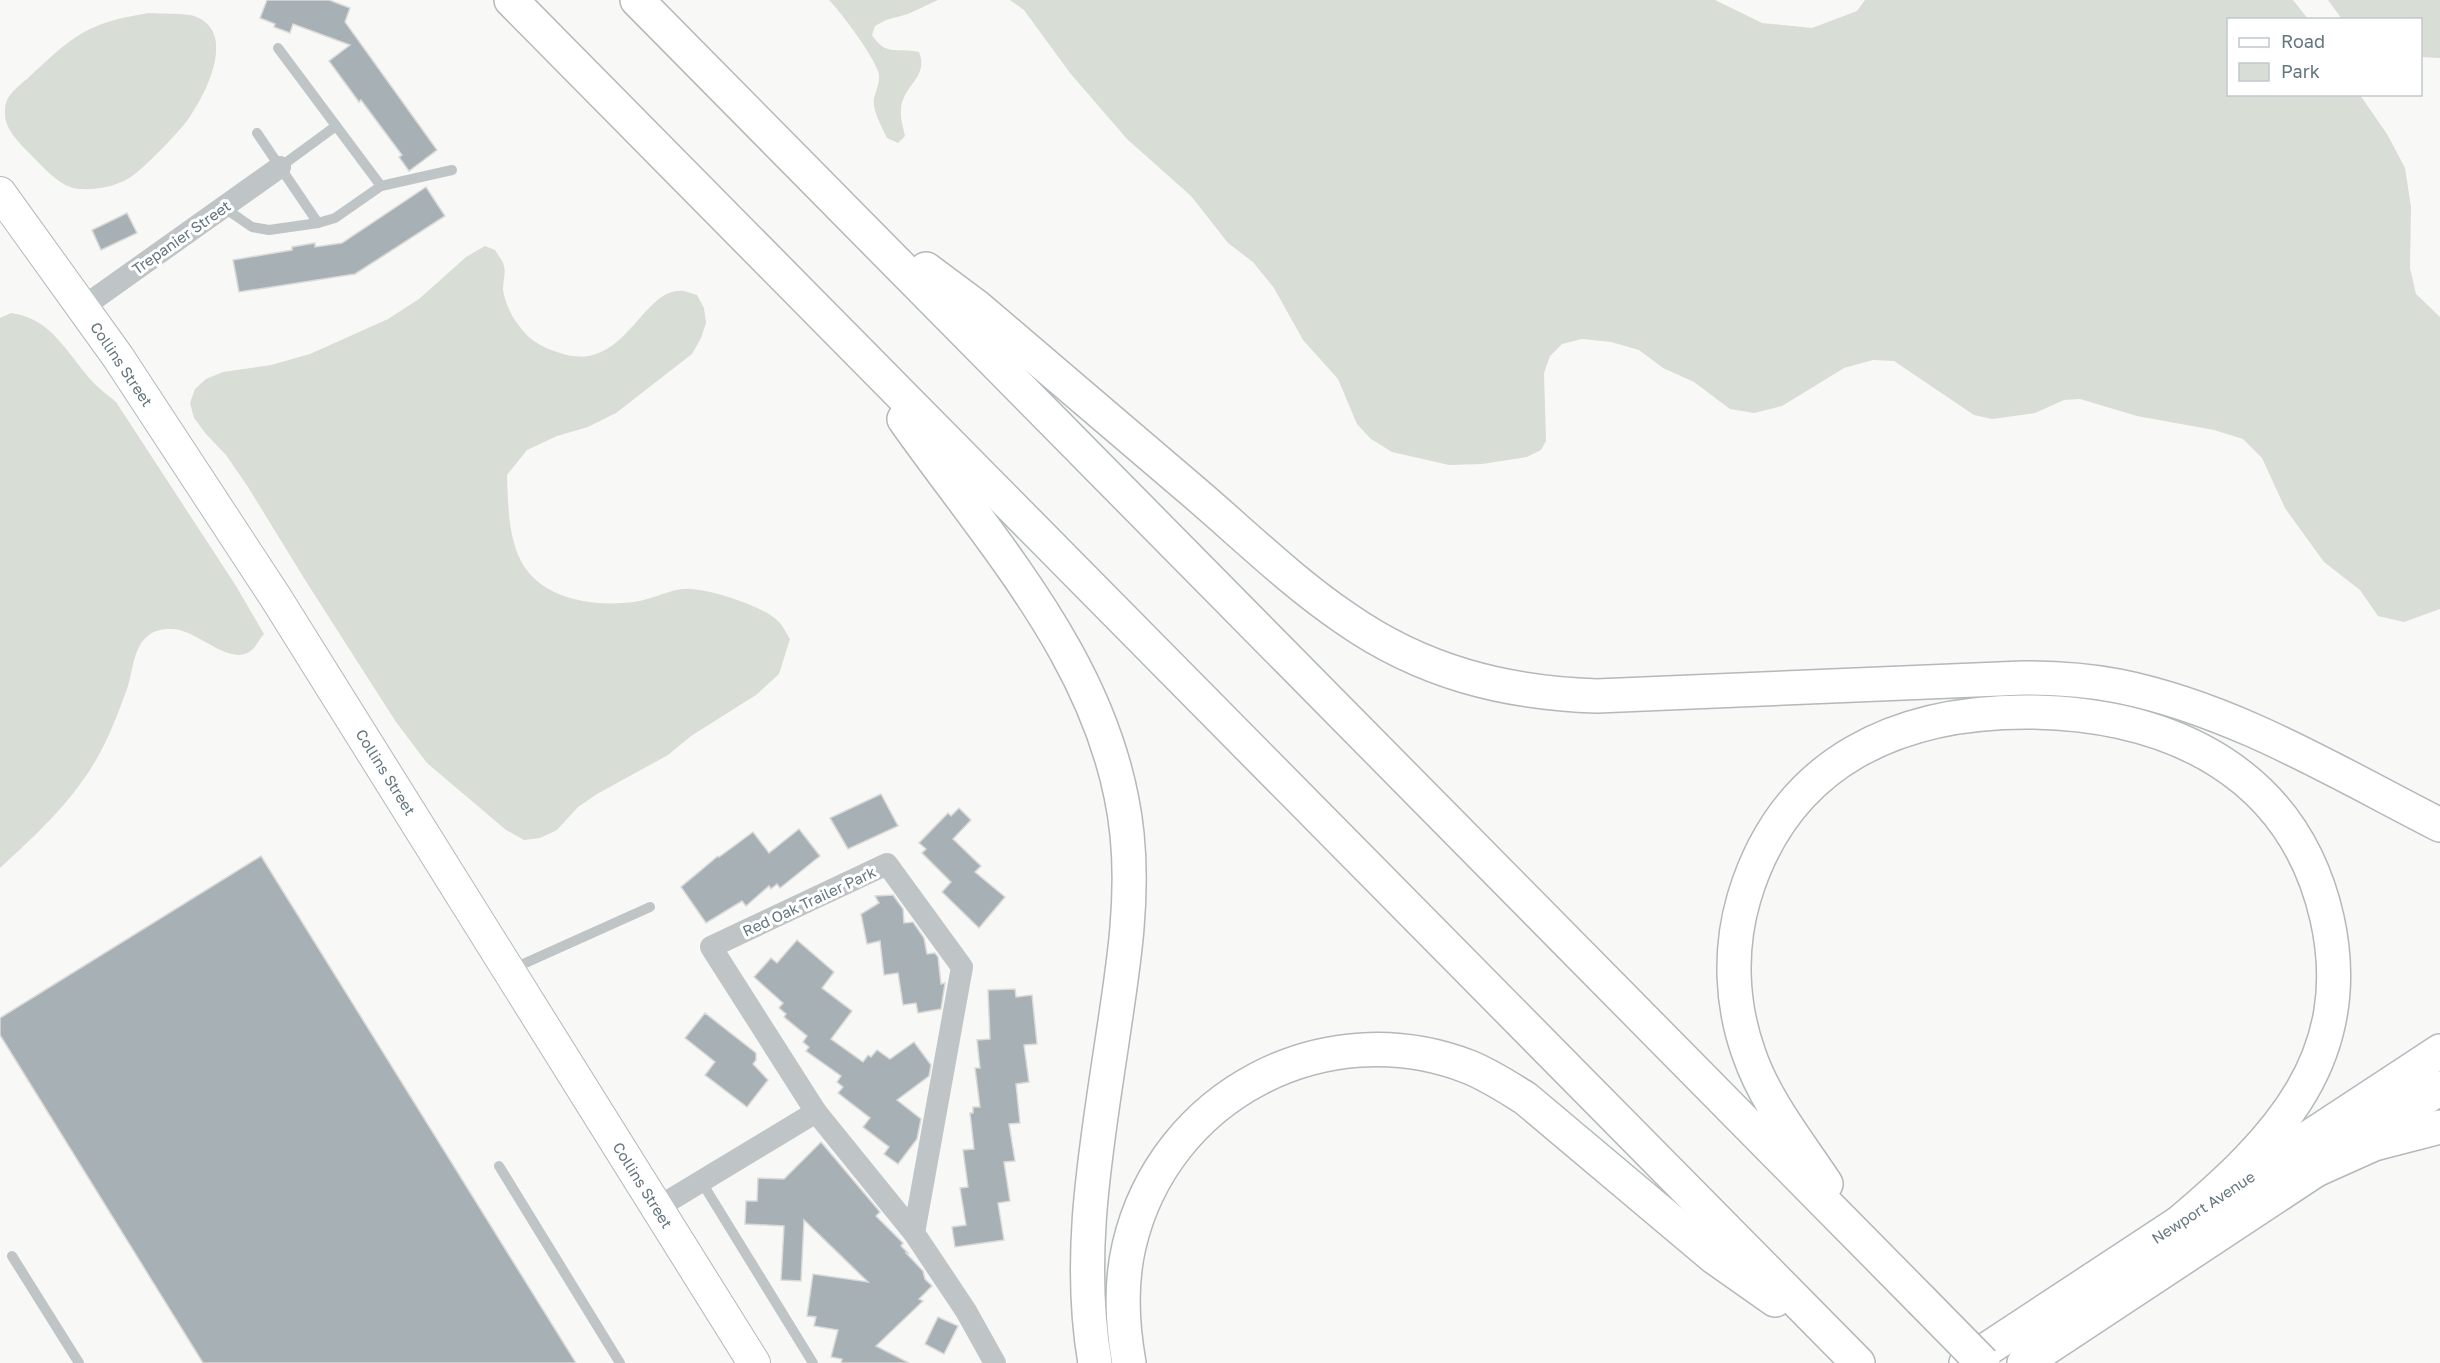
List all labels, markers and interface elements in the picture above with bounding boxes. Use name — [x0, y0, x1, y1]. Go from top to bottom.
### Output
legend — [2227, 18, 2422, 96]
text: Road — [2281, 30, 2325, 52]
text: Park — [2281, 60, 2320, 82]
street label: Trepanier Street — [128, 196, 234, 278]
street label: Collins Street — [87, 318, 157, 410]
street label: Collins Street — [352, 726, 420, 818]
street label: Red Oak Trailer Park — [739, 862, 879, 940]
street label: Collins Street — [609, 1139, 677, 1231]
street label: Newport Avenue — [2148, 1167, 2258, 1247]

